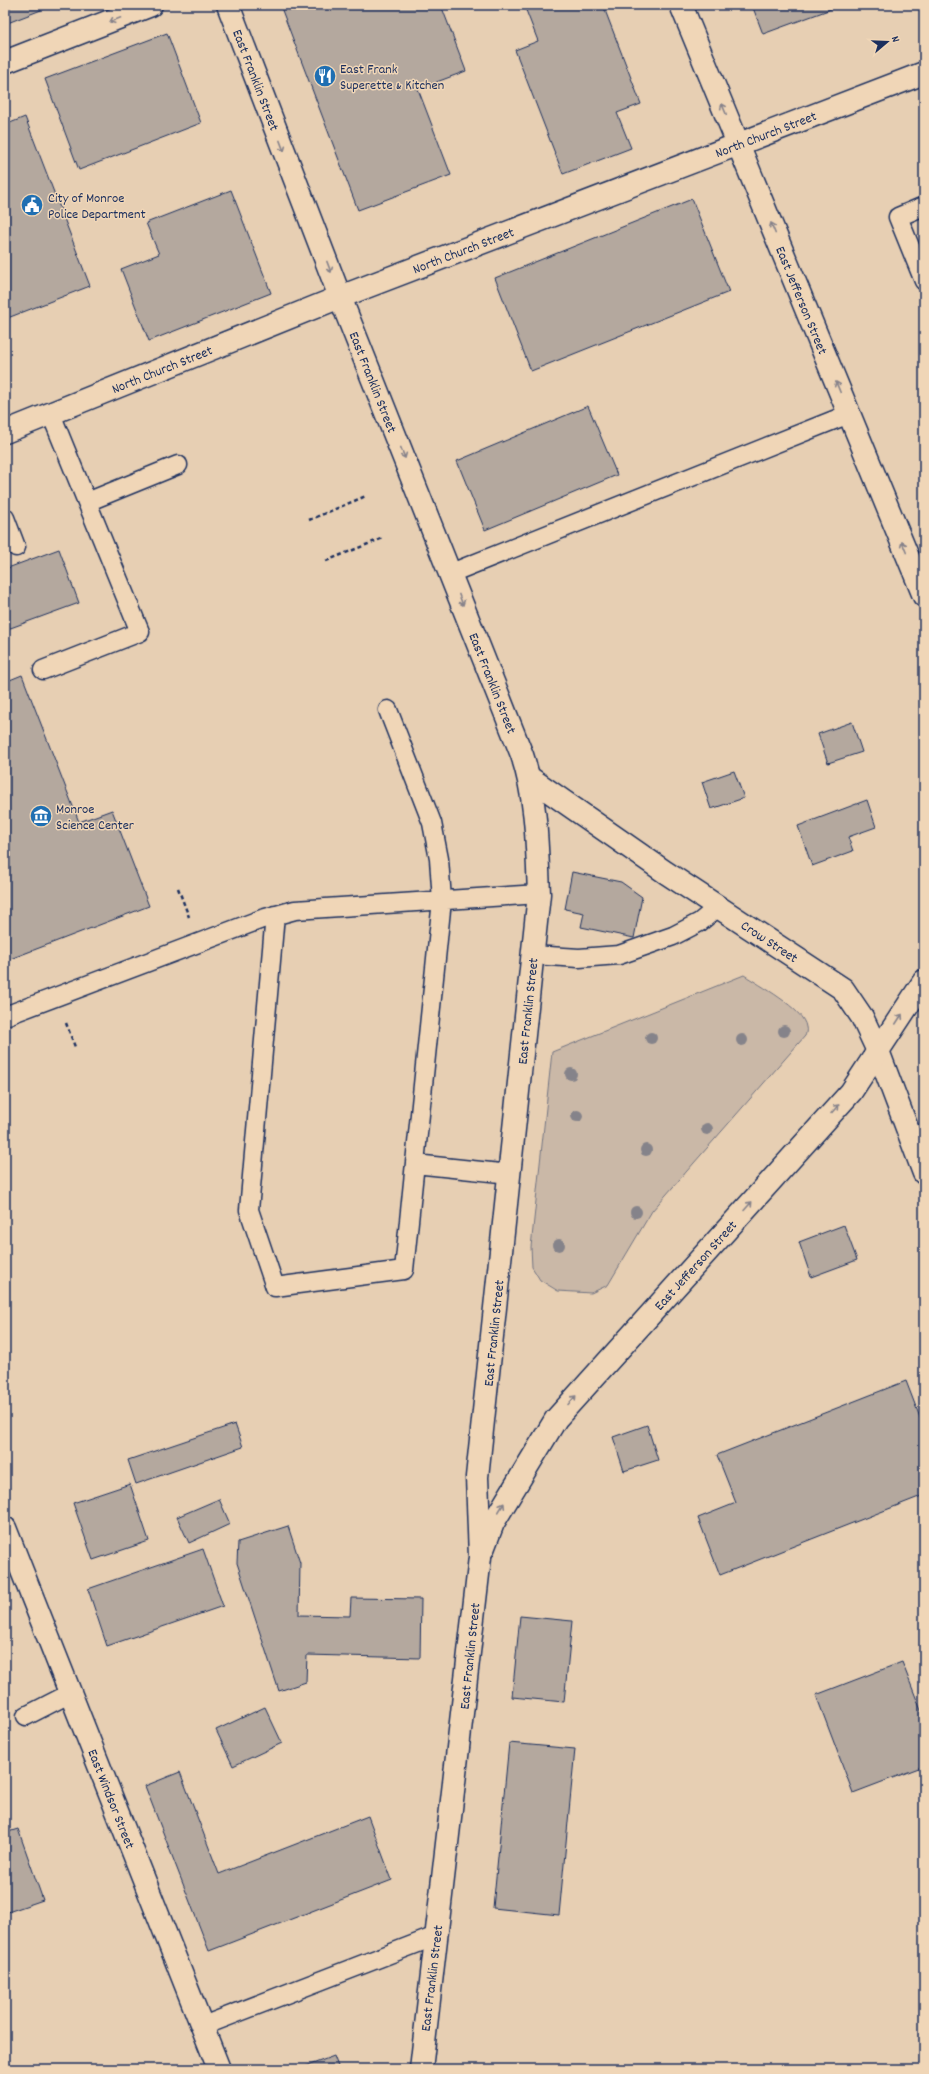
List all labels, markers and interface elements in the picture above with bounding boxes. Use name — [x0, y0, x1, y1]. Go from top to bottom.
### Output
one-way arrow — [110, 16, 122, 24]
north arrow — [867, 22, 907, 62]
street label: East Franklin Street — [226, 27, 283, 134]
text: N — [886, 34, 903, 45]
place label: East Frank Superette & Kitchen — [340, 60, 444, 96]
restaurant icon: East Frank Superette & Kitchen — [312, 63, 338, 89]
one-way arrow — [720, 104, 727, 116]
street label: North Church Street — [713, 107, 820, 164]
one-way arrow — [278, 139, 286, 151]
place label: City of Monroe Police Department — [48, 189, 146, 225]
public building icon: City of Monroe Police Department — [19, 192, 45, 218]
street label: North Church Street — [410, 223, 517, 280]
one-way arrow — [769, 223, 776, 235]
street label: East Jefferson Street — [769, 244, 832, 358]
one-way arrow — [325, 261, 333, 273]
street label: East Franklin Street — [343, 329, 401, 436]
street label: North Church Street — [109, 341, 216, 400]
one-way arrow — [834, 382, 842, 394]
one-way arrow — [400, 446, 408, 458]
one-way arrow — [899, 541, 907, 553]
one-way arrow — [458, 593, 466, 605]
street label: East Franklin Street — [462, 630, 521, 737]
place label: Monroe Science Center — [56, 800, 135, 836]
museum icon: Monroe Science Center — [28, 803, 54, 829]
street label: Crow Street — [736, 916, 801, 969]
street label: East Franklin Street — [513, 957, 545, 1065]
one-way arrow — [895, 1014, 903, 1025]
one-way arrow — [831, 1104, 840, 1115]
one-way arrow — [744, 1201, 753, 1211]
street label: East Jefferson Street — [650, 1217, 743, 1316]
street label: East Franklin Street — [479, 1279, 511, 1387]
one-way arrow — [568, 1395, 577, 1405]
one-way arrow — [498, 1502, 506, 1514]
street label: East Franklin Street — [455, 1602, 487, 1710]
street label: East Windsor Street — [81, 1747, 139, 1852]
street label: East Franklin Street — [417, 1924, 449, 2033]

